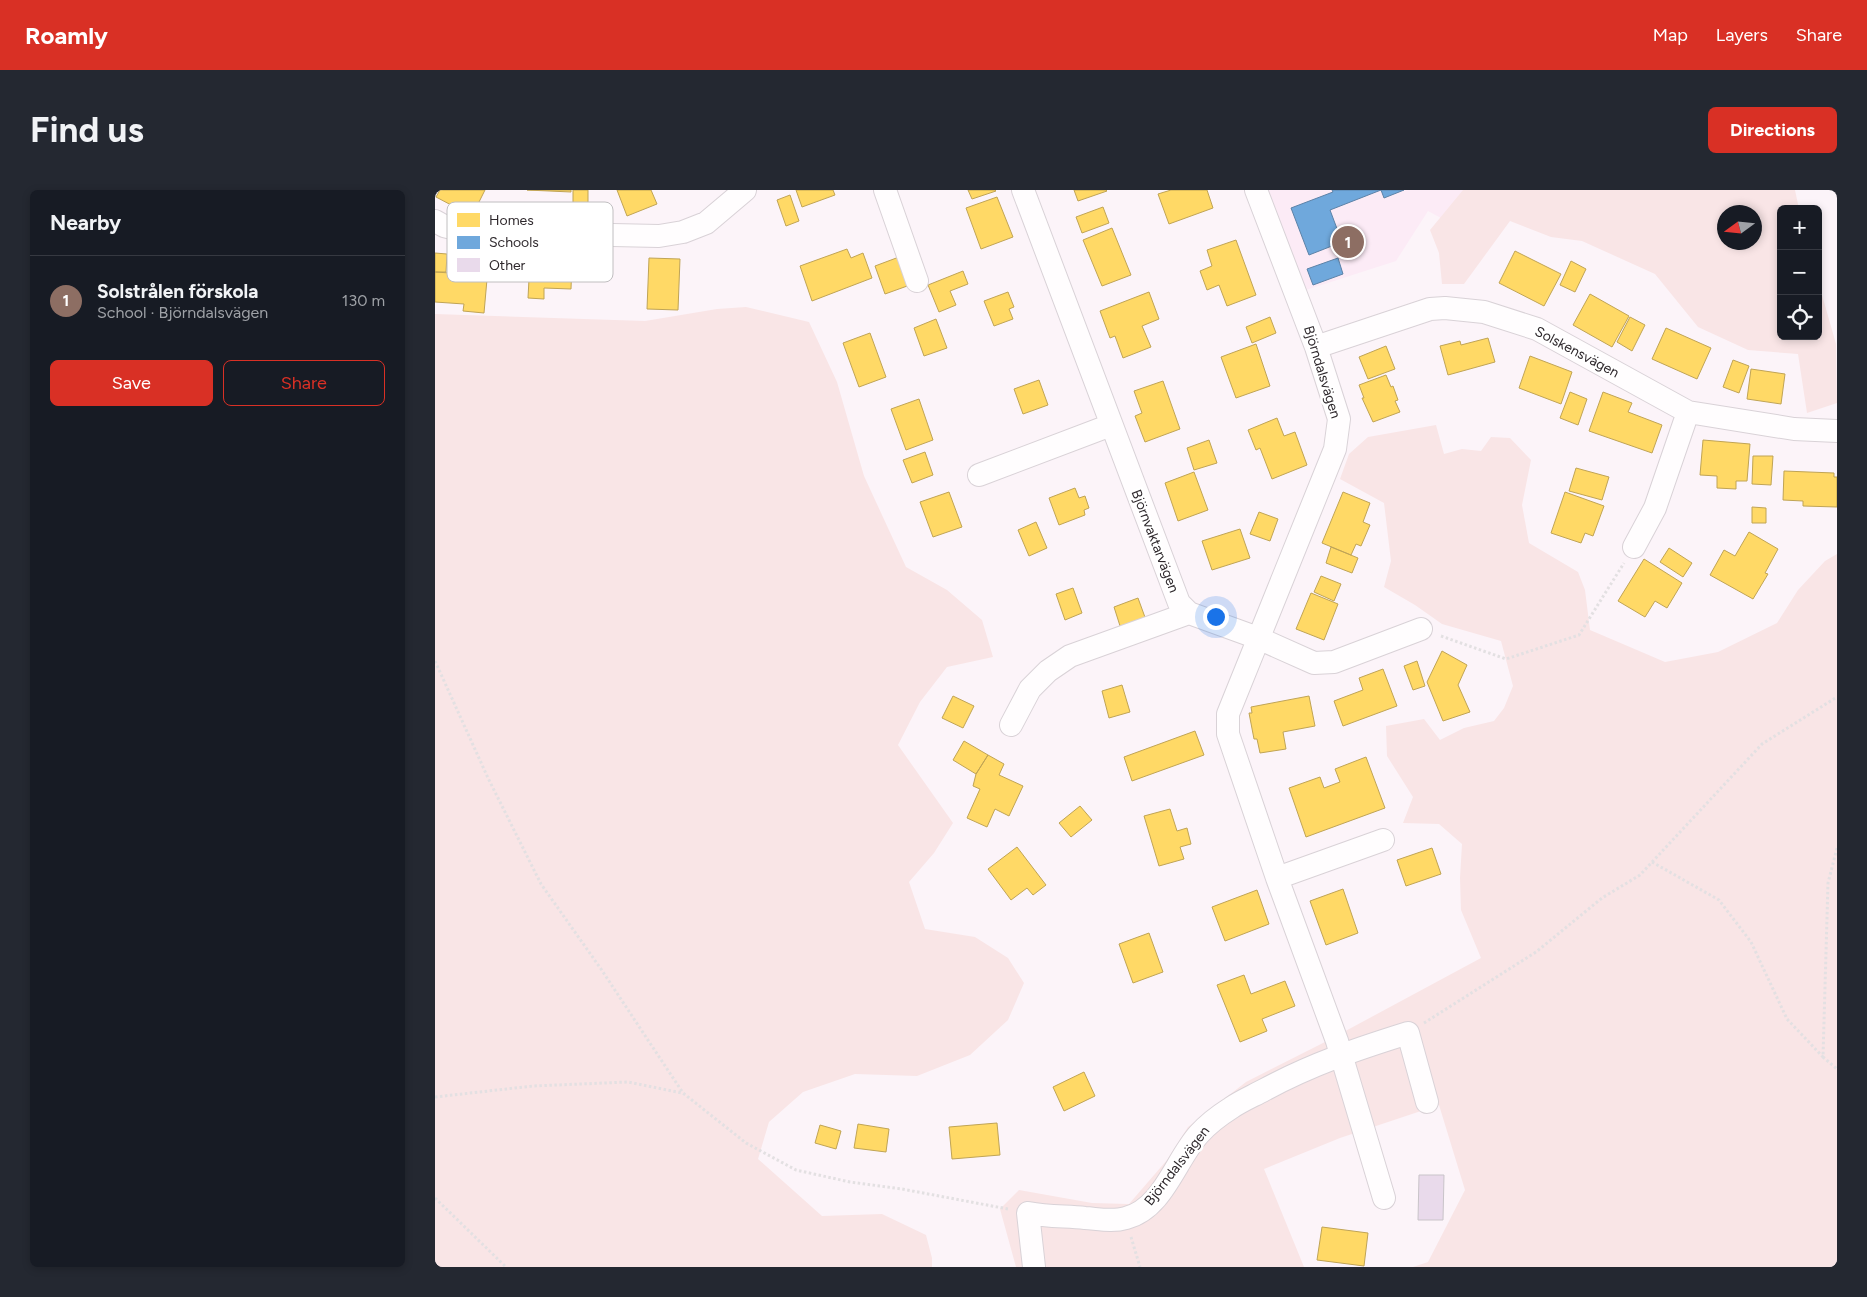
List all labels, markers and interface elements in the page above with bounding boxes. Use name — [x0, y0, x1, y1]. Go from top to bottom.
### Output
text: Roamly — [25, 21, 108, 50]
text: Map — [1653, 24, 1688, 46]
text: Layers — [1716, 24, 1768, 46]
text: Share — [1796, 24, 1842, 46]
button: Directions — [1708, 107, 1837, 153]
text: Find us — [30, 109, 144, 151]
legend — [447, 202, 613, 282]
north arrow — [1717, 205, 1762, 250]
map controls — [1777, 205, 1822, 340]
button: + — [1777, 205, 1822, 250]
text: Nearby — [50, 210, 121, 235]
text: Homes — [489, 212, 534, 229]
pin: 1 — [1332, 223, 1364, 261]
text: Schools — [489, 234, 539, 251]
button: − — [1777, 250, 1822, 295]
text: Other — [489, 257, 526, 274]
text: Solstrålen förskola — [97, 280, 258, 303]
text: 1 — [63, 291, 69, 310]
text: 130 m — [342, 291, 385, 310]
button: locate — [1777, 295, 1822, 340]
text: School · Björndalsvägen — [97, 303, 268, 322]
street label: Solskensvägen — [1532, 323, 1622, 381]
street label: Björndalsvägen — [1300, 324, 1344, 421]
button: Save — [50, 360, 213, 406]
button: Share — [223, 360, 385, 406]
street label: Björnvaktarvägen — [1128, 487, 1183, 595]
your location — [1203, 604, 1229, 630]
street label: Björndalsvägen — [1141, 1123, 1213, 1209]

